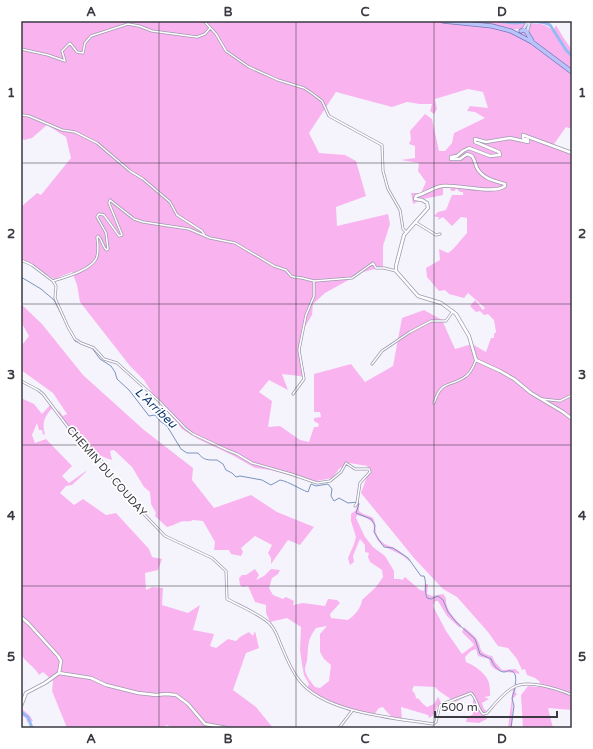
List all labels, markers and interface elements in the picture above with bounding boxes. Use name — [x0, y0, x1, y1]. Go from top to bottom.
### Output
text: A — [86, 4, 96, 20]
text: B — [223, 4, 233, 20]
text: C — [360, 4, 370, 20]
text: D — [497, 4, 507, 20]
text: 1 — [7, 85, 15, 101]
text: 1 — [578, 85, 586, 101]
text: 2 — [7, 226, 15, 242]
text: 2 — [578, 226, 586, 242]
text: 3 — [7, 367, 15, 383]
text: 3 — [578, 367, 586, 383]
water label: L'Arribeu — [132, 385, 180, 431]
street label: CHEMIN DU COUDAY — [64, 424, 149, 519]
text: 4 — [7, 508, 16, 524]
text: 4 — [578, 508, 587, 524]
text: 5 — [7, 649, 15, 665]
text: 5 — [578, 649, 586, 665]
scale bar — [435, 693, 557, 719]
text: 500 m — [441, 700, 478, 714]
text: A — [86, 731, 96, 747]
text: B — [223, 731, 233, 747]
text: C — [360, 731, 370, 747]
text: D — [497, 731, 507, 747]

